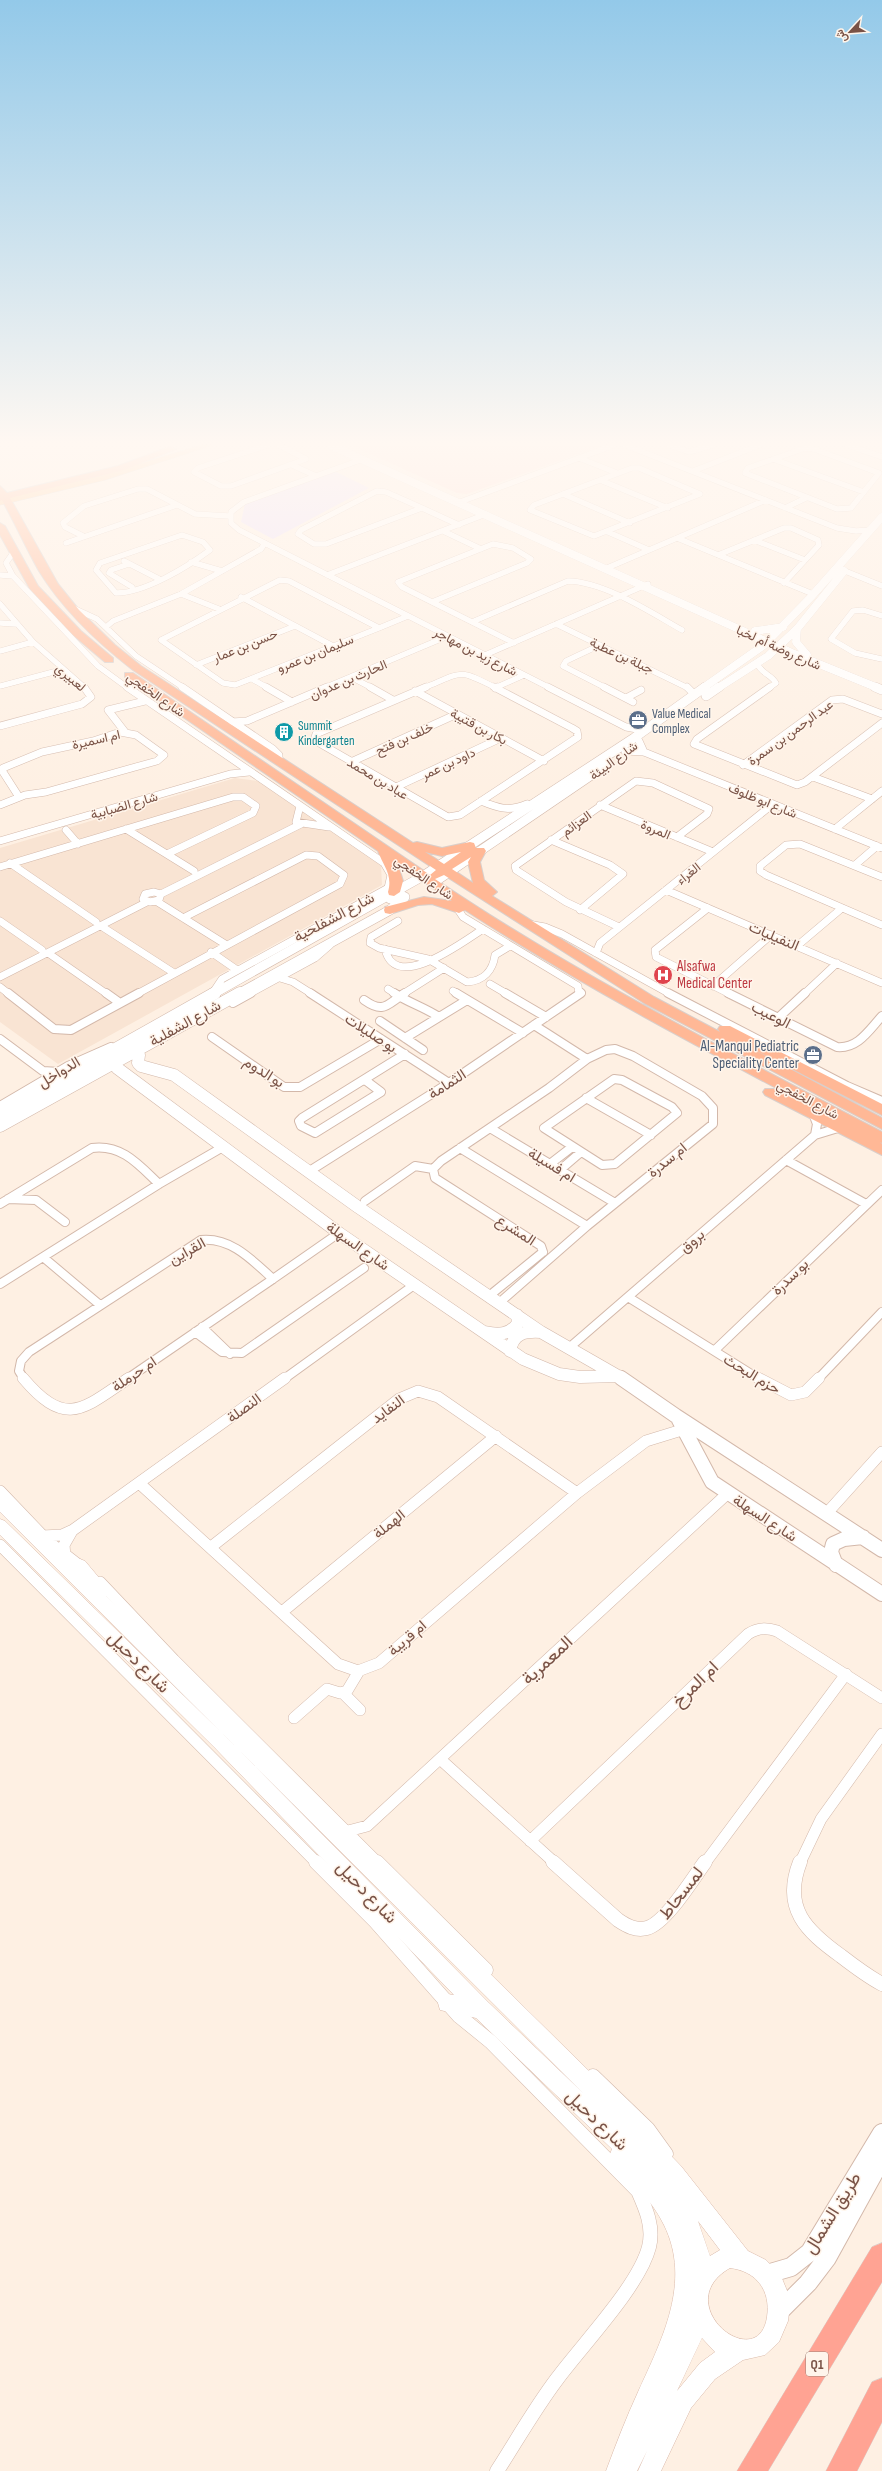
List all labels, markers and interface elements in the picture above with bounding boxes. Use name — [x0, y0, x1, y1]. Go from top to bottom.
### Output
north arrow — [830, 12, 870, 52]
text: ش — [833, 27, 850, 45]
street label: شارع روضة أم لخبا — [733, 622, 824, 675]
street label: شارع زيد بن مهاجر — [430, 624, 520, 681]
street label: حسن بن عمار — [210, 626, 280, 667]
street label: سليمان بن عمرو — [275, 631, 356, 677]
street label: جبلة بن عطية — [587, 634, 656, 678]
street label: الحارث بن عدوان — [307, 656, 389, 703]
street label: لعبيري — [51, 660, 89, 697]
street label: شارع الخفجي — [122, 669, 188, 722]
street label: عبد الرحمن بن سمرة — [745, 696, 837, 769]
street label: بكار بن قتيبة — [447, 705, 510, 749]
place label: Value Medical Complex — [652, 706, 711, 737]
office icon: Value Medical Complex — [627, 709, 649, 731]
place label: Summit Kindergarten — [298, 718, 355, 749]
street label: خلف بن فتح — [373, 719, 437, 760]
building icon: Summit Kindergarten — [273, 721, 295, 743]
street label: ام اسميرة — [71, 727, 122, 753]
street label: شارع البيئة — [586, 738, 641, 784]
street label: داود بن عمر — [418, 744, 478, 784]
street label: عباد بن محمد — [344, 754, 411, 803]
street label: شارع ابو ظلوف — [726, 780, 799, 823]
street label: شارع الضبابية — [89, 789, 160, 824]
street label: العزائم — [558, 807, 595, 840]
street label: المروة — [638, 817, 673, 843]
street label: شارع الخفجي — [390, 852, 456, 905]
street label: الغراء — [673, 859, 704, 888]
street label: شارع الشفلحية — [291, 888, 378, 948]
street label: النفيليات — [746, 917, 802, 956]
place label: Alsafwa Medical Center — [676, 957, 753, 993]
hospital icon: Alsafwa Medical Center — [652, 964, 674, 986]
street label: شارع الشفلية — [146, 996, 225, 1052]
street label: الوعيب — [748, 998, 794, 1033]
street label: بو صليلات — [341, 1010, 400, 1057]
place label: Al-Manqui Pediatric Speciality Center — [699, 1037, 800, 1073]
office icon: Al-Manqui Pediatric Speciality Center — [802, 1044, 824, 1066]
street label: الدواخل — [35, 1052, 84, 1092]
street label: بو الدوم — [240, 1052, 288, 1092]
street label: الثمامة — [425, 1065, 470, 1104]
street label: شارع الخفجي — [773, 1077, 841, 1125]
street label: ام سدرة — [644, 1139, 691, 1182]
street label: ام فسيلة — [524, 1144, 579, 1187]
street label: المشرع — [491, 1210, 539, 1251]
street label: شارع السهلة — [322, 1218, 393, 1276]
street label: بروق — [676, 1225, 709, 1257]
street label: القراين — [165, 1234, 209, 1269]
street label: بو سدرة — [768, 1255, 813, 1300]
street label: حزم البحث — [720, 1350, 784, 1399]
street label: ام حرملة — [108, 1353, 160, 1396]
street label: النصلة — [223, 1389, 265, 1427]
street label: النفايد — [368, 1391, 409, 1428]
street label: شارع السهلة — [728, 1491, 801, 1547]
street label: الهملة — [369, 1506, 409, 1543]
street label: ام قريبة — [384, 1616, 431, 1660]
street label: شارع دحيل — [103, 1627, 174, 1698]
street label: المعمرية — [517, 1631, 577, 1689]
street label: ام المرخ — [668, 1657, 724, 1712]
street label: شارع دحيل — [331, 1857, 402, 1929]
street label: لمسحاط — [654, 1863, 708, 1924]
street label: شارع دحيل — [560, 2085, 632, 2156]
street label: طريق الشمال — [799, 2169, 866, 2258]
road number: Q1 — [806, 2352, 828, 2376]

